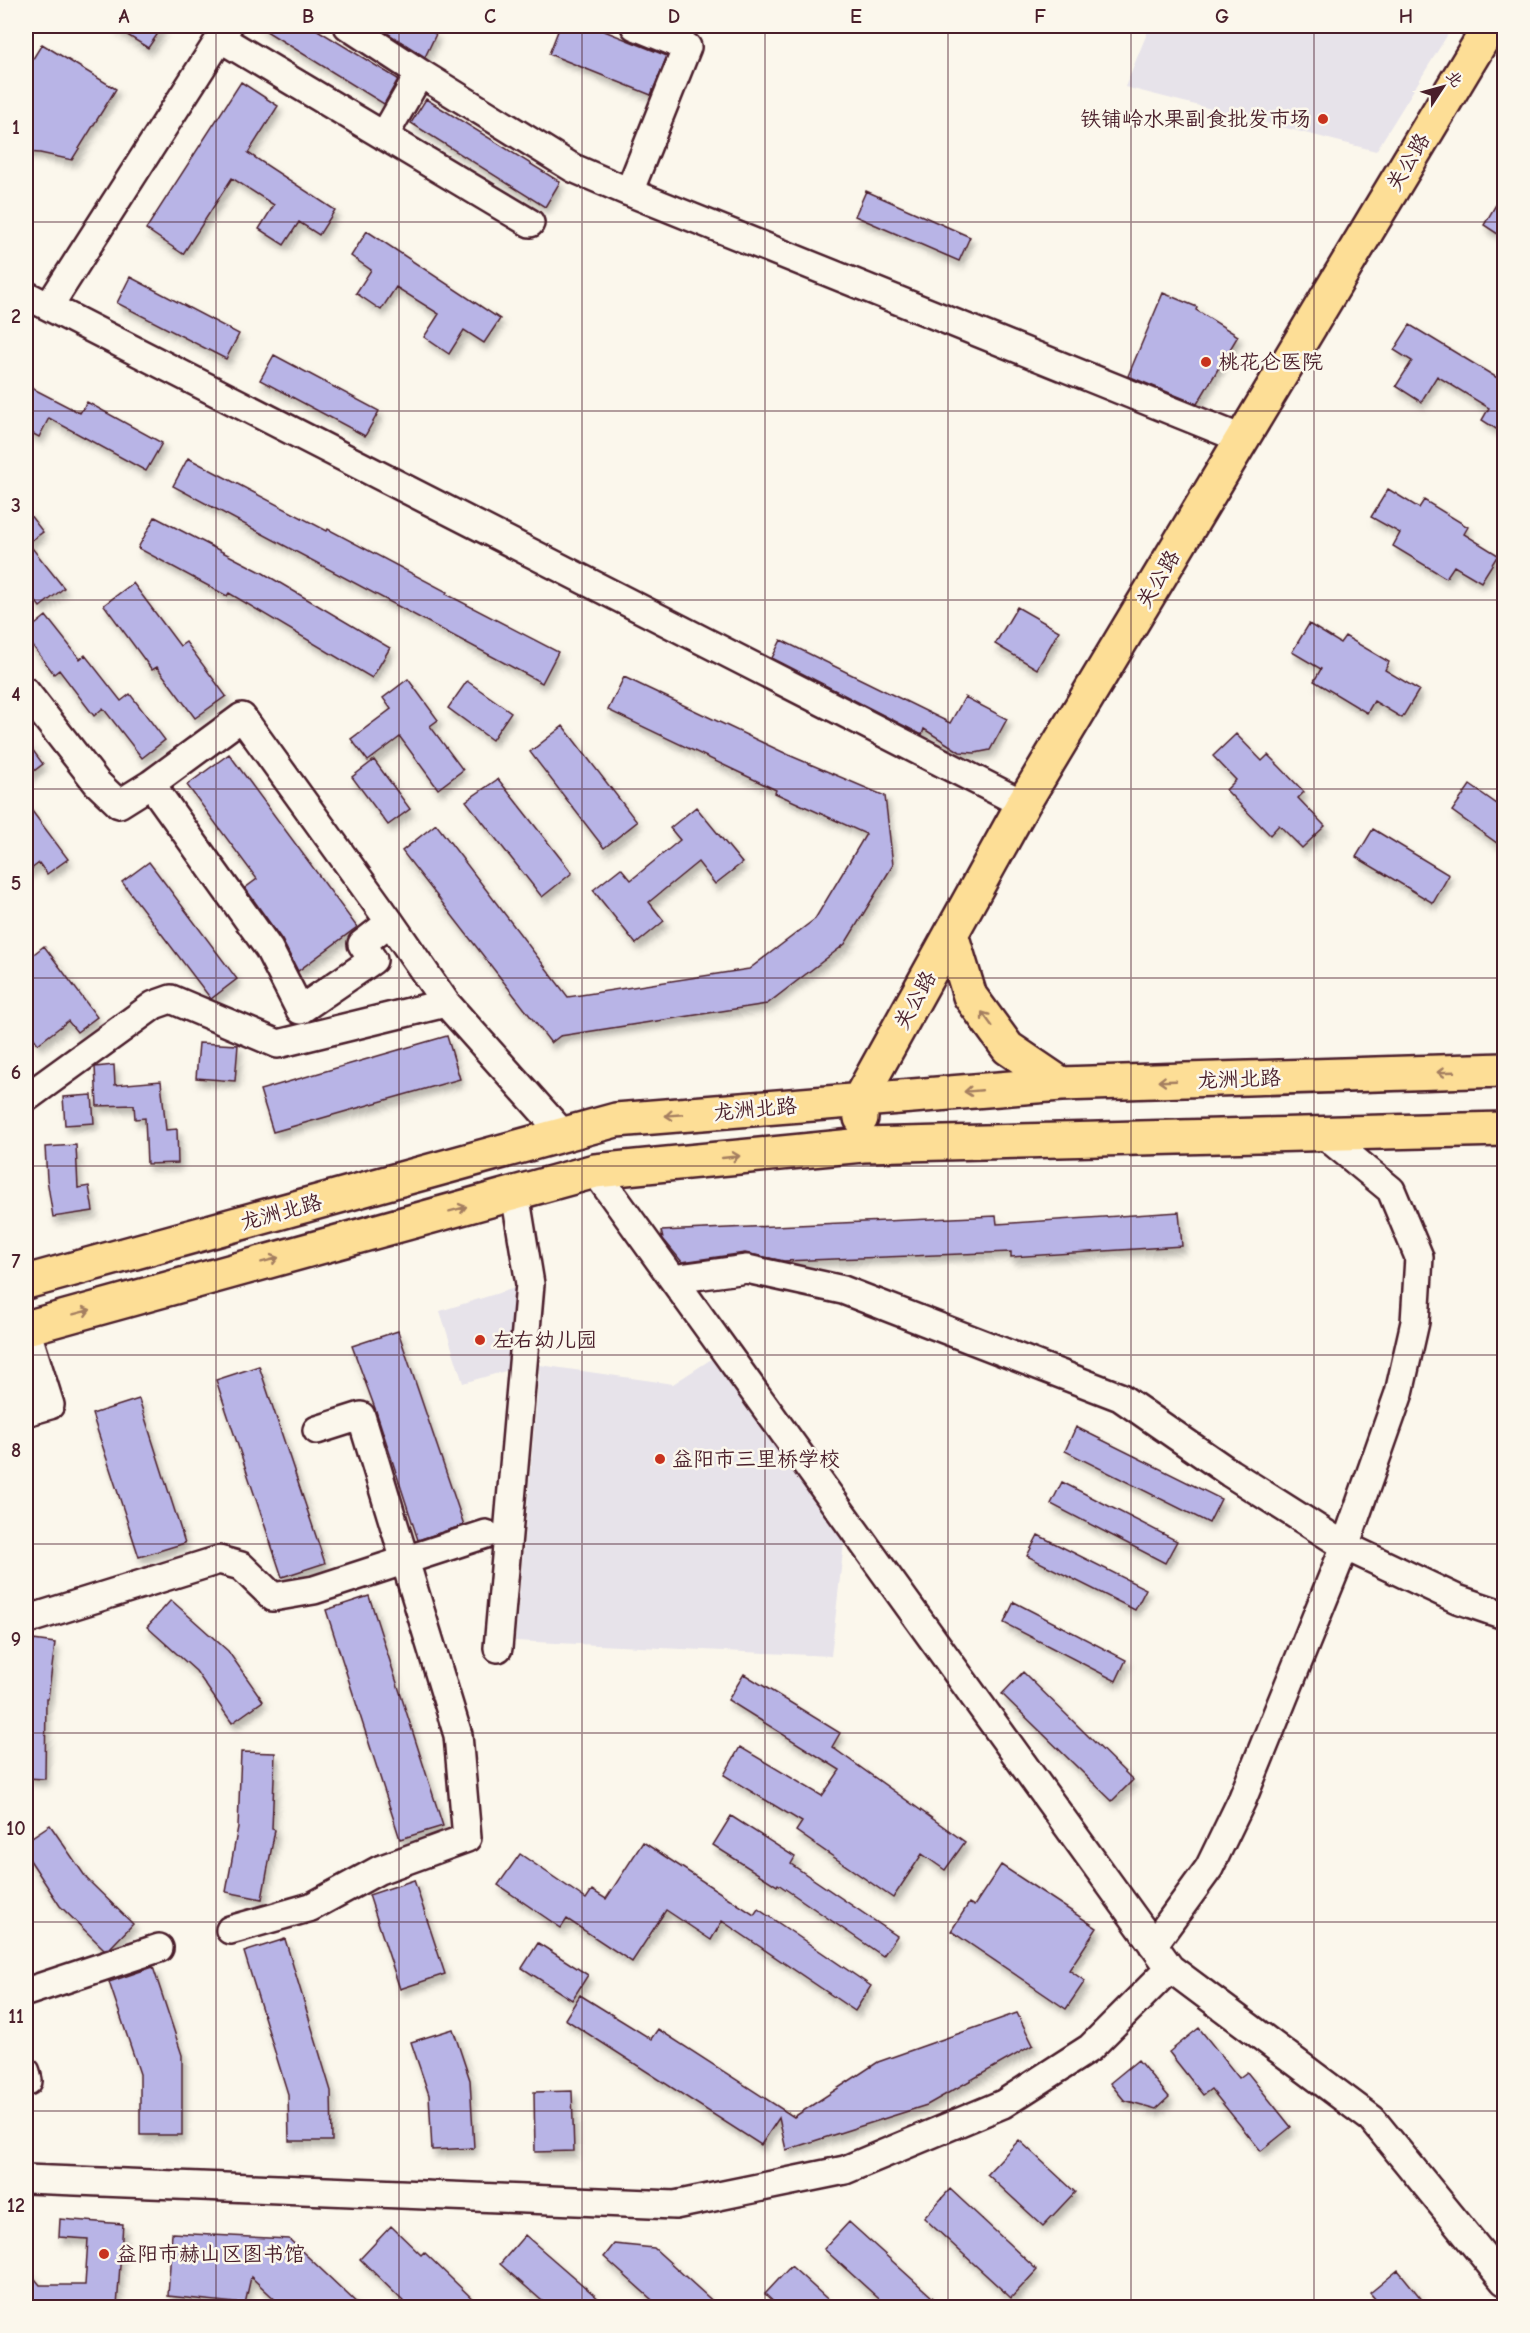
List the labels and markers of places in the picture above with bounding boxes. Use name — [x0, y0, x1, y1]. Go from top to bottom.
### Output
place label: 铁铺岭水果副食批发市场 — [1080, 107, 1311, 131]
marker: 铁铺岭水果副食批发市场 — [1316, 112, 1330, 126]
place label: 桃花仑医院 — [1218, 350, 1323, 374]
marker: 桃花仑医院 — [1199, 355, 1213, 369]
place label: 左右幼儿园 — [492, 1328, 597, 1352]
marker: 左右幼儿园 — [473, 1333, 487, 1347]
place label: 益阳市三里桥学校 — [672, 1447, 840, 1471]
marker: 益阳市三里桥学校 — [653, 1452, 667, 1466]
place label: 益阳市赫山区图书馆 — [116, 2242, 305, 2266]
marker: 益阳市赫山区图书馆 — [97, 2247, 111, 2261]

